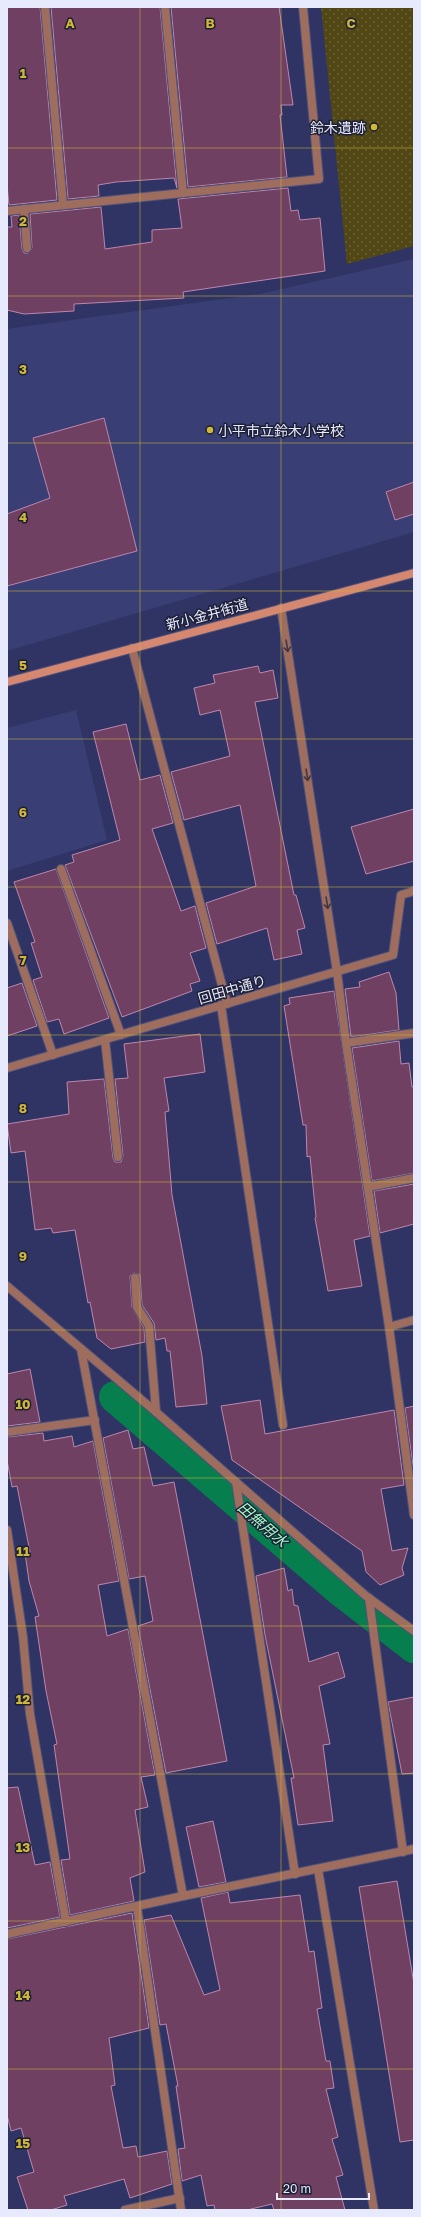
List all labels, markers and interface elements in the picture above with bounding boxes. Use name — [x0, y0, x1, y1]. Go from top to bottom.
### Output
text: A — [65, 15, 75, 31]
text: B — [205, 15, 215, 31]
text: C — [346, 15, 356, 31]
text: 1 — [20, 65, 27, 81]
place label: 鈴木遺跡 — [310, 119, 366, 136]
marker: 鈴木遺跡 — [369, 122, 379, 132]
text: 2 — [19, 213, 27, 229]
text: 3 — [19, 361, 27, 377]
place label: 小平市立鈴木小学校 — [218, 422, 344, 439]
marker: 小平市立鈴木小学校 — [205, 425, 215, 435]
text: 4 — [19, 509, 27, 525]
street label: 新小金井街道 — [164, 595, 250, 633]
one-way arrow — [284, 639, 292, 652]
text: 5 — [19, 657, 27, 673]
one-way arrow — [303, 768, 311, 781]
text: 6 — [19, 804, 27, 820]
one-way arrow — [323, 896, 331, 909]
text: 7 — [19, 952, 27, 968]
street label: 回田中通り — [196, 971, 268, 1007]
text: 8 — [19, 1100, 27, 1116]
text: 9 — [19, 1248, 27, 1264]
text: 10 — [15, 1396, 31, 1412]
water label: 田無用水 — [234, 1498, 293, 1552]
text: 11 — [16, 1543, 30, 1559]
text: 12 — [16, 1691, 30, 1707]
text: 13 — [16, 1839, 30, 1855]
text: 14 — [16, 1987, 30, 2003]
text: 15 — [16, 2135, 30, 2151]
scale bar — [277, 2175, 369, 2201]
text: 20 m — [283, 2181, 311, 2196]

